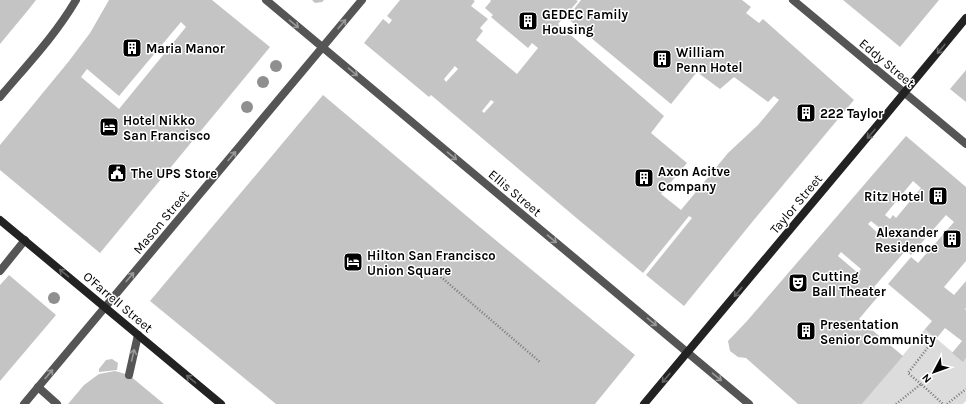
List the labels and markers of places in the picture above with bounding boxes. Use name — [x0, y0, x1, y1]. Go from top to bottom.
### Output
place label: GEDEC Family Housing — [542, 7, 628, 37]
building icon: GEDEC Family Housing — [517, 10, 539, 32]
building icon: Maria Manor — [121, 37, 143, 59]
place label: Maria Manor — [146, 41, 226, 56]
place label: William Penn Hotel — [676, 45, 742, 75]
building icon: William Penn Hotel — [651, 48, 673, 70]
building icon: 222 Taylor — [795, 102, 817, 124]
place label: 222 Taylor — [820, 106, 884, 121]
place label: Hotel Nikko San Francisco — [123, 113, 210, 143]
hotel icon: Hotel Nikko San Francisco — [98, 116, 120, 138]
public building icon: The UPS Store — [106, 162, 128, 184]
place label: Axon Acitve Company — [658, 164, 730, 194]
place label: The UPS Store — [131, 166, 217, 181]
building icon: Axon Acitve Company — [633, 167, 655, 189]
building icon: Ritz Hotel — [927, 185, 949, 207]
place label: Ritz Hotel — [864, 189, 924, 204]
place label: Alexander Residence — [875, 225, 939, 255]
building icon: Alexander Residence — [941, 228, 963, 250]
place label: Hilton San Francisco Union Square — [367, 248, 496, 279]
hotel icon: Hilton San Francisco Union Square — [342, 251, 364, 273]
place label: Cutting Ball Theater — [812, 269, 887, 299]
theatre icon: Cutting Ball Theater — [787, 272, 809, 294]
place label: Presentation Senior Community — [820, 317, 936, 347]
building icon: Presentation Senior Community — [795, 320, 817, 342]

